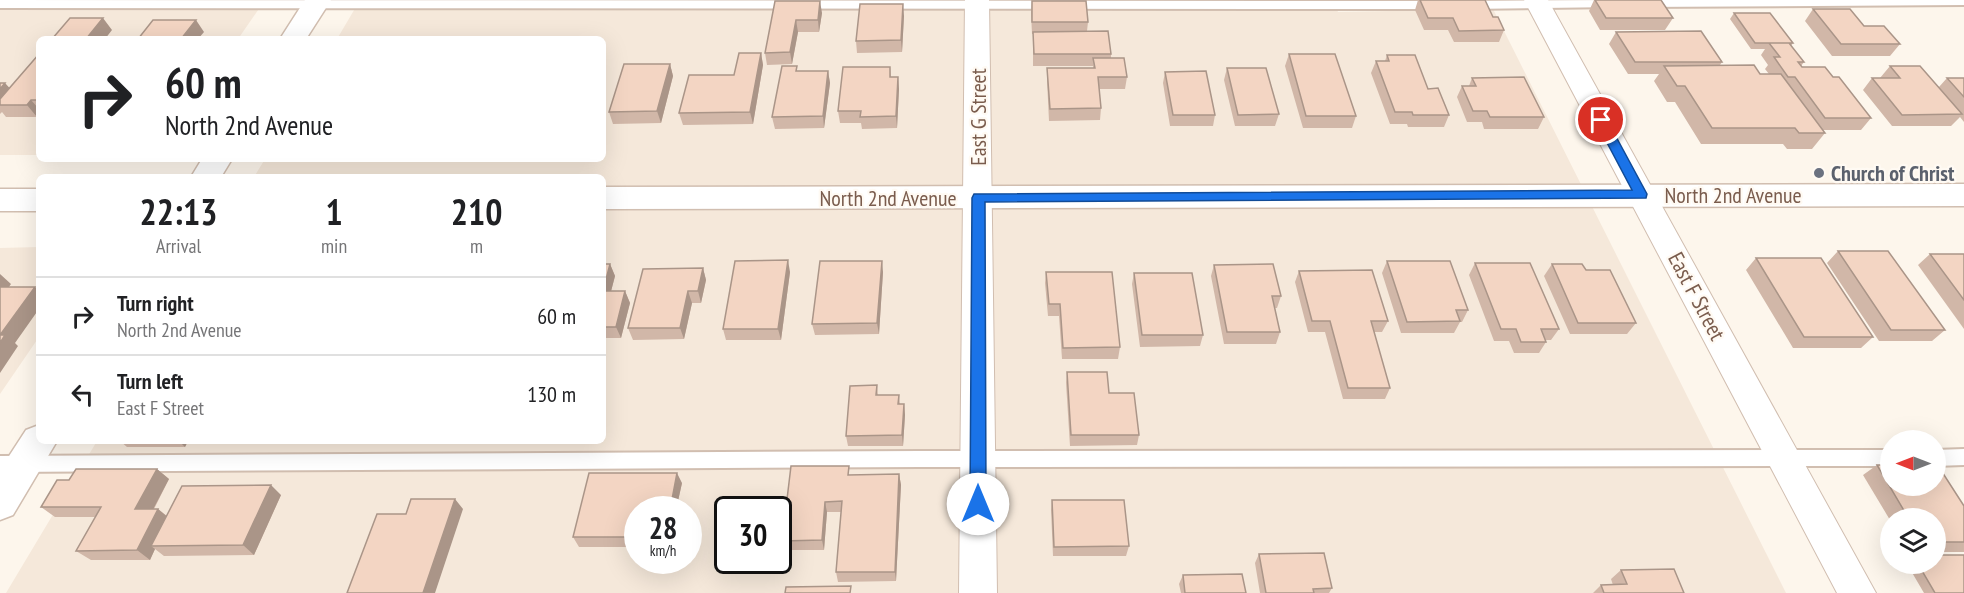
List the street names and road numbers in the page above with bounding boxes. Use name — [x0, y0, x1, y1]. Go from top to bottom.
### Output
street label: East G Street — [964, 68, 992, 166]
street label: North 2nd Avenue — [1664, 181, 1802, 209]
street label: North 2nd Avenue — [819, 184, 957, 212]
street label: East F Street — [1662, 247, 1732, 345]

